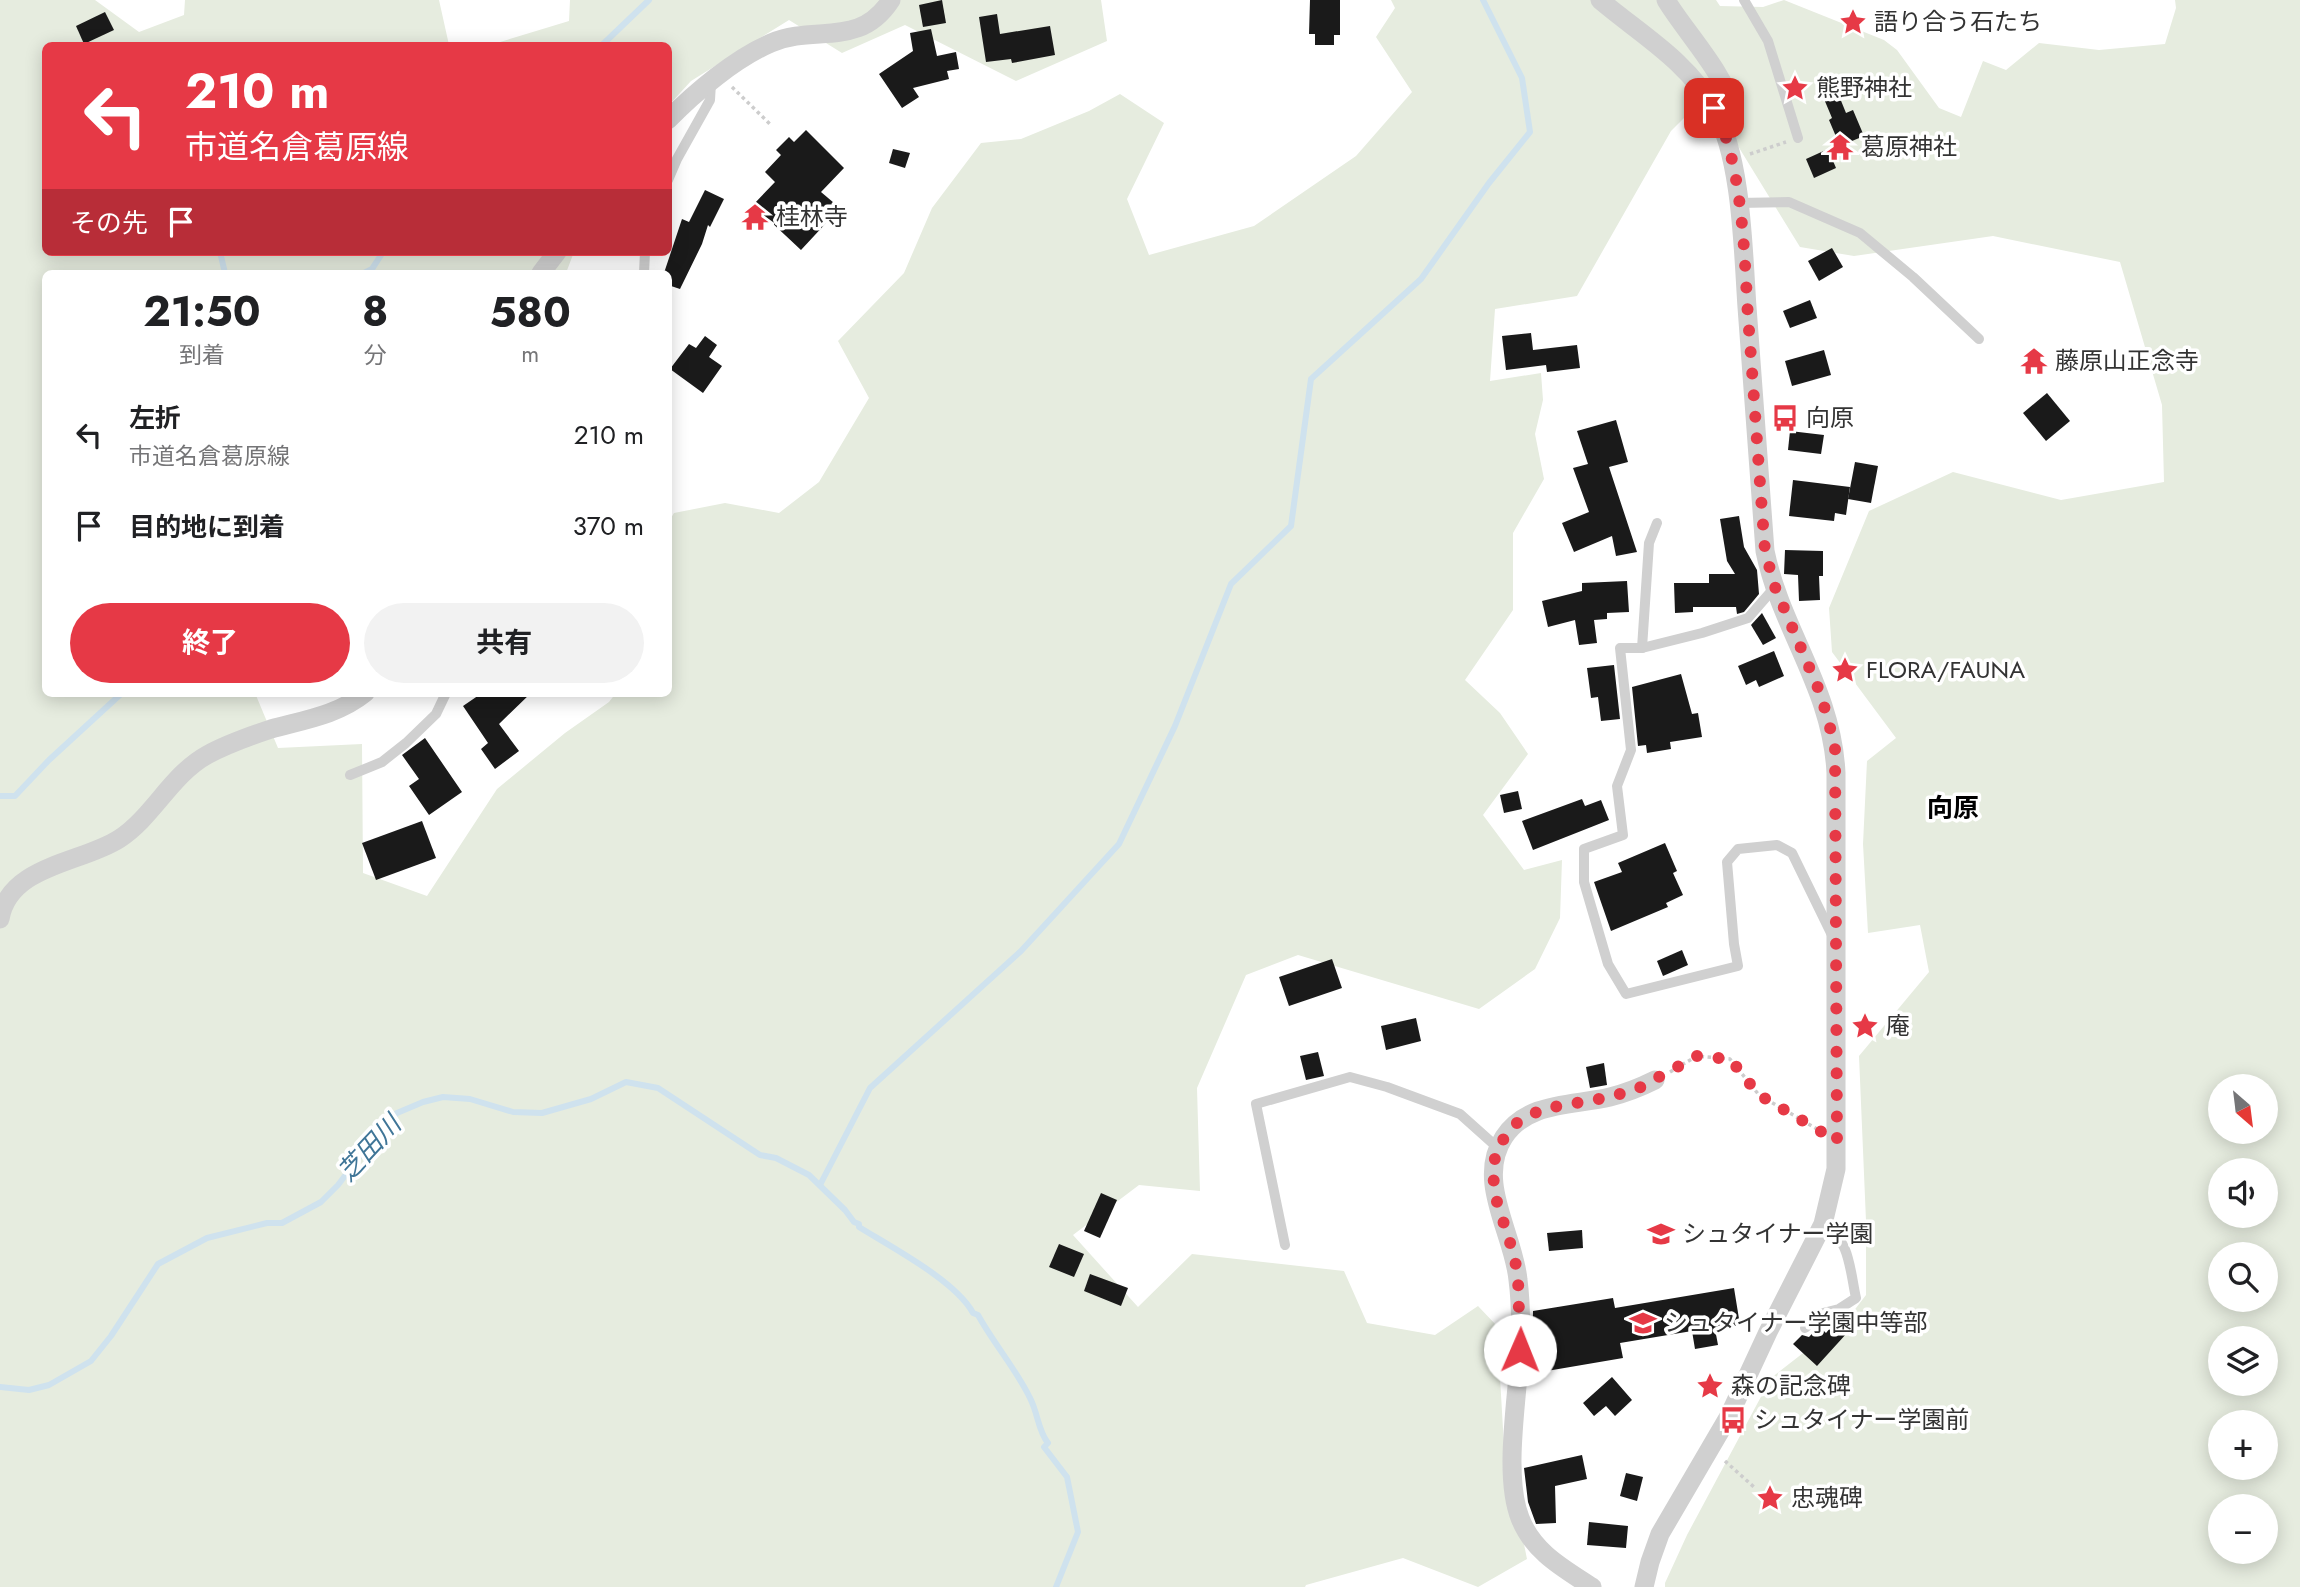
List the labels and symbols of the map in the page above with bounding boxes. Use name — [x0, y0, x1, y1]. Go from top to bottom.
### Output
place label: 語り合う石たち — [1874, 4, 2042, 39]
place icon: 語り合う石たち — [1838, 7, 1868, 37]
place label: 熊野神社 — [1816, 70, 1912, 105]
place icon: 熊野神社 — [1780, 73, 1810, 103]
pin — [1684, 78, 1744, 138]
place label: 葛原神社 — [1861, 129, 1957, 164]
temple icon: 葛原神社 — [1825, 132, 1855, 162]
place label: 桂林寺 — [776, 199, 848, 234]
temple icon: 桂林寺 — [740, 202, 770, 232]
place label: 藤原山正念寺 — [2055, 343, 2199, 378]
temple icon: 藤原山正念寺 — [2019, 346, 2049, 376]
place label: 向原 — [1806, 400, 1854, 435]
bus stop icon: 向原 — [1770, 403, 1800, 433]
place label: FLORA/FAUNA — [1866, 652, 2025, 687]
place icon: FLORA/FAUNA — [1830, 655, 1860, 685]
district label: 向原 — [1927, 789, 1979, 827]
place label: 庵 — [1886, 1008, 1910, 1043]
place icon: 庵 — [1850, 1011, 1880, 1041]
north arrow — [2208, 1074, 2278, 1144]
water label: 芝田川 — [329, 1104, 412, 1189]
place label: シュタイナー学園 — [1682, 1216, 1874, 1251]
school or university icon: シュタイナー学園 — [1646, 1219, 1676, 1249]
place label: シュタイナー学園中等部 — [1664, 1305, 1928, 1340]
school or university icon: シュタイナー学園中等部 — [1628, 1308, 1658, 1338]
position arrow — [1483, 1313, 1557, 1387]
place label: 森の記念碑 — [1731, 1368, 1851, 1403]
place icon: 森の記念碑 — [1695, 1371, 1725, 1401]
place label: シュタイナー学園前 — [1754, 1402, 1970, 1437]
bus stop icon: シュタイナー学園前 — [1718, 1405, 1748, 1435]
place label: 忠魂碑 — [1791, 1480, 1863, 1515]
place icon: 忠魂碑 — [1755, 1483, 1785, 1513]

